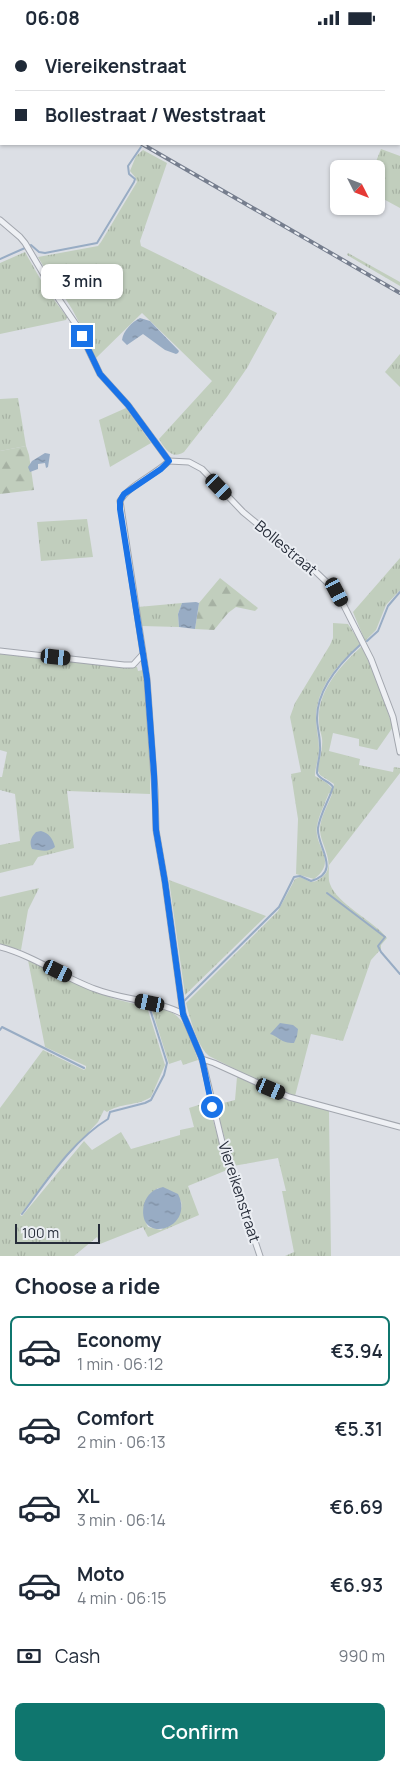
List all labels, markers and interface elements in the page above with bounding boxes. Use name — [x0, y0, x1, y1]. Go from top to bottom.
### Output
text: 06:08 — [25, 5, 80, 31]
text: Viereikenstraat — [45, 53, 187, 79]
text: Bollestraat / Weststraat — [45, 102, 266, 128]
north arrow — [330, 160, 385, 215]
map controls — [330, 160, 385, 215]
callout: 3 min — [41, 263, 123, 299]
text: 3 min — [62, 270, 102, 292]
route end — [71, 325, 93, 347]
car — [203, 471, 234, 503]
street label: Bollestraat — [251, 515, 322, 580]
car — [323, 575, 350, 609]
car — [40, 648, 71, 666]
car — [41, 958, 74, 984]
car — [133, 993, 166, 1013]
car — [254, 1076, 287, 1102]
route start — [201, 1096, 223, 1118]
street label: Viereikenstraat — [213, 1139, 266, 1245]
scale bar — [15, 1221, 100, 1244]
text: 100 m — [22, 1223, 59, 1242]
text: Choose a ride — [15, 1271, 160, 1301]
text: Economy — [77, 1327, 161, 1353]
icon: car — [17, 1329, 62, 1374]
text: €3.94 — [331, 1338, 383, 1364]
text: 1 min · 06:12 — [77, 1353, 163, 1375]
text: Comfort — [77, 1405, 154, 1431]
icon: car — [17, 1407, 62, 1452]
text: €5.31 — [335, 1416, 383, 1442]
text: 2 min · 06:13 — [77, 1431, 166, 1453]
text: XL — [77, 1483, 100, 1509]
icon: car — [17, 1485, 62, 1530]
text: €6.69 — [330, 1494, 383, 1520]
text: 3 min · 06:14 — [77, 1509, 166, 1531]
text: Moto — [77, 1561, 124, 1587]
icon: car — [17, 1563, 62, 1608]
text: €6.93 — [330, 1572, 383, 1598]
text: 4 min · 06:15 — [77, 1587, 166, 1609]
icon: cash — [15, 1642, 43, 1670]
text: Cash — [55, 1643, 100, 1669]
text: 990 m — [339, 1645, 385, 1667]
button: Confirm — [15, 1703, 385, 1761]

